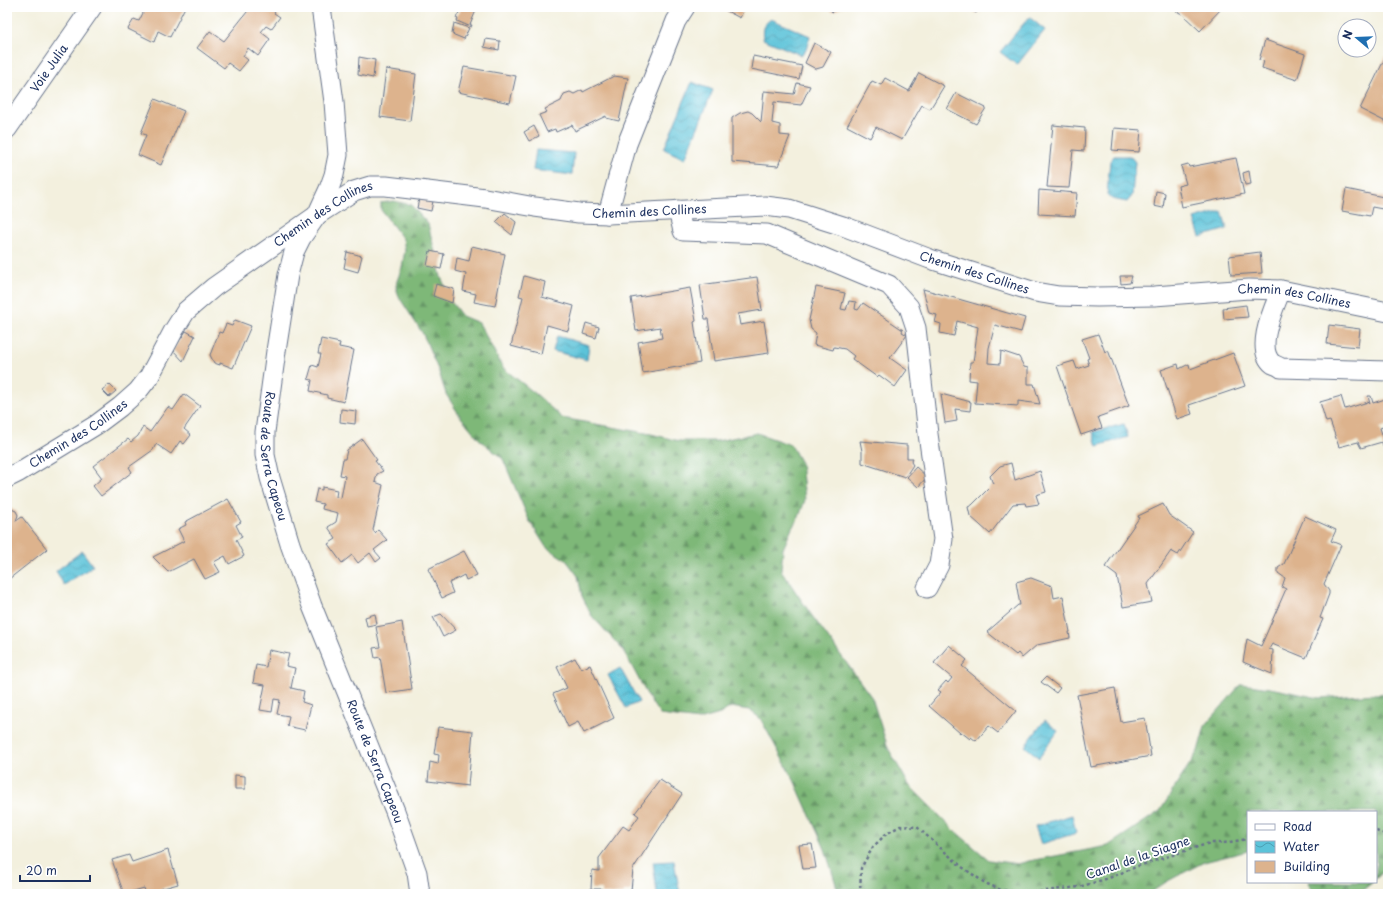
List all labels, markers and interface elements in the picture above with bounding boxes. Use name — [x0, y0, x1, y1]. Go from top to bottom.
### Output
north arrow — [1337, 18, 1377, 58]
text: N — [1338, 27, 1357, 41]
street label: Voie Julia — [25, 39, 72, 95]
street label: Chemin des Collines — [270, 176, 375, 251]
street label: Chemin des Collines — [592, 199, 707, 222]
street label: Chemin des Collines — [917, 246, 1032, 298]
street label: Chemin des Collines — [1237, 279, 1353, 312]
street label: Route de Serra Capeou — [257, 390, 292, 523]
street label: Chemin des Collines — [25, 394, 131, 472]
street label: Route de Serra Capeou — [343, 696, 409, 826]
legend — [1247, 811, 1377, 883]
text: Road — [1283, 817, 1312, 835]
street label: Canal de la Siagne — [1083, 831, 1192, 883]
text: Water — [1283, 837, 1320, 855]
scale bar — [20, 857, 90, 883]
text: Building — [1283, 857, 1330, 875]
text: 20 m — [26, 861, 57, 879]

